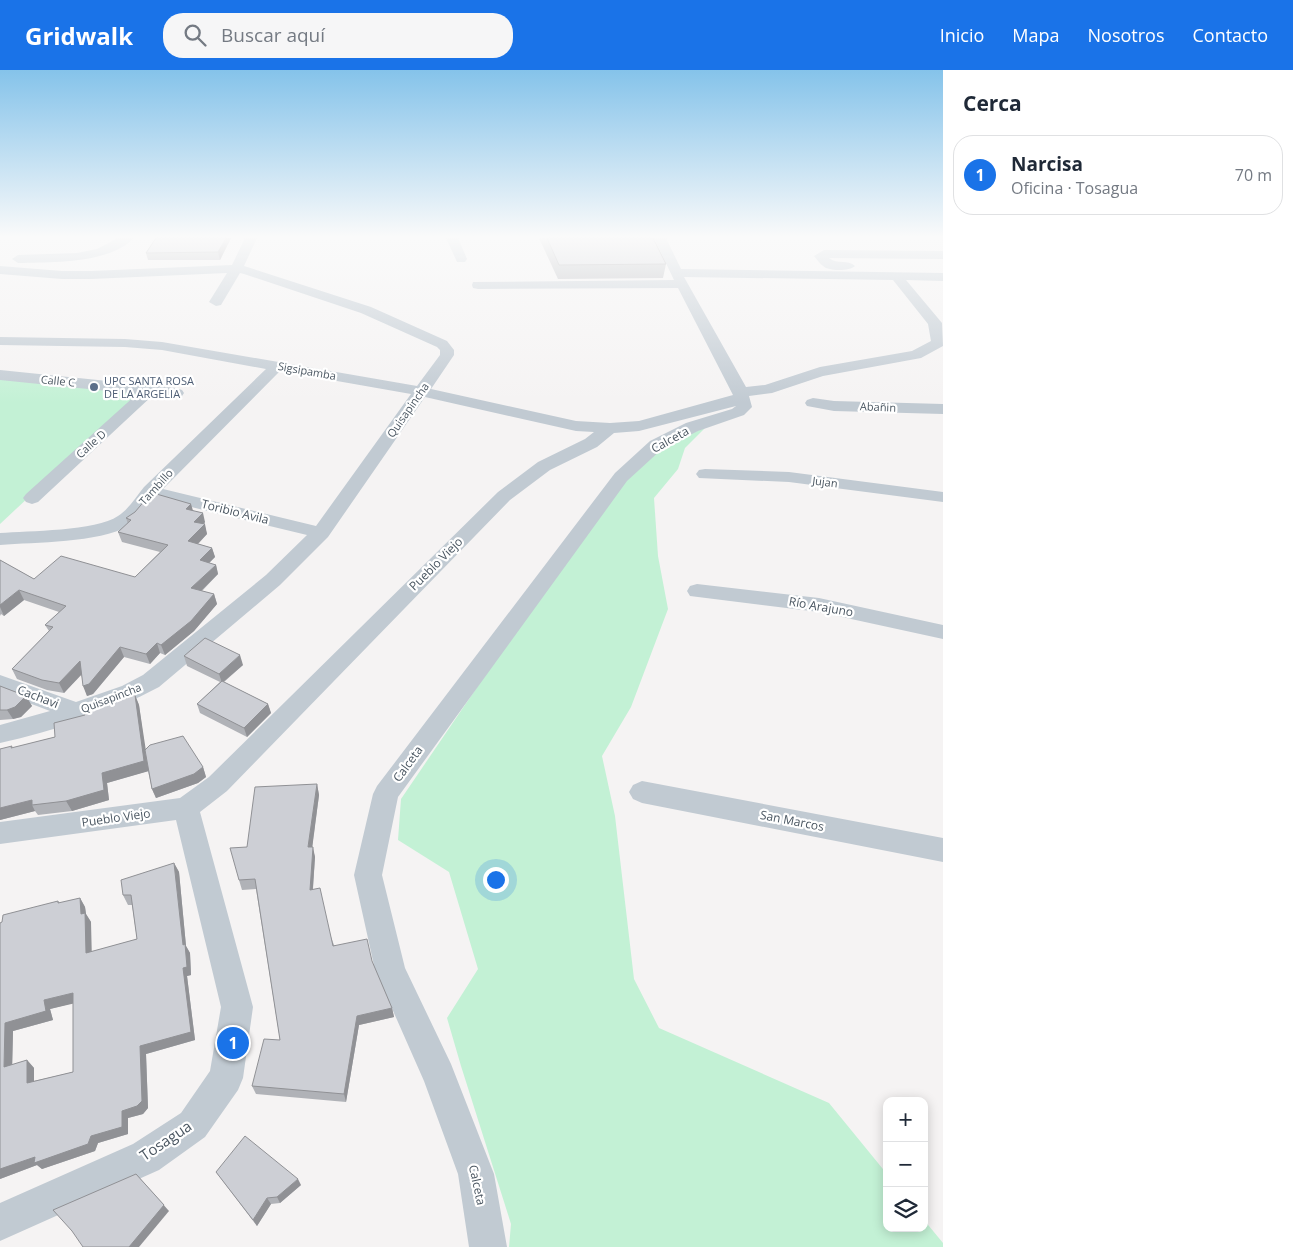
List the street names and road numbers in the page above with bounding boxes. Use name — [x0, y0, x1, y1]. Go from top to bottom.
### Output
street label: Sigsipamba — [277, 358, 337, 383]
street label: Calle C — [40, 371, 76, 390]
street label: Quisapincha — [383, 379, 432, 440]
street label: Abañin — [860, 398, 896, 415]
street label: Calceta — [648, 422, 692, 457]
street label: Calle D — [72, 426, 109, 461]
street label: Tambillo — [135, 465, 176, 508]
street label: Jujan — [811, 472, 839, 490]
street label: Toribio Avila — [200, 495, 271, 528]
street label: Pueblo Viejo — [405, 533, 466, 594]
street label: Río Arajuno — [788, 593, 855, 621]
street label: Quisapincha — [78, 679, 143, 716]
street label: Cachavi — [15, 681, 61, 712]
street label: Calceta — [389, 742, 426, 785]
street label: Pueblo Viejo — [80, 804, 151, 831]
street label: San Marcos — [759, 806, 826, 835]
street label: Tosagua — [136, 1116, 195, 1165]
street label: Calceta — [465, 1163, 490, 1207]

